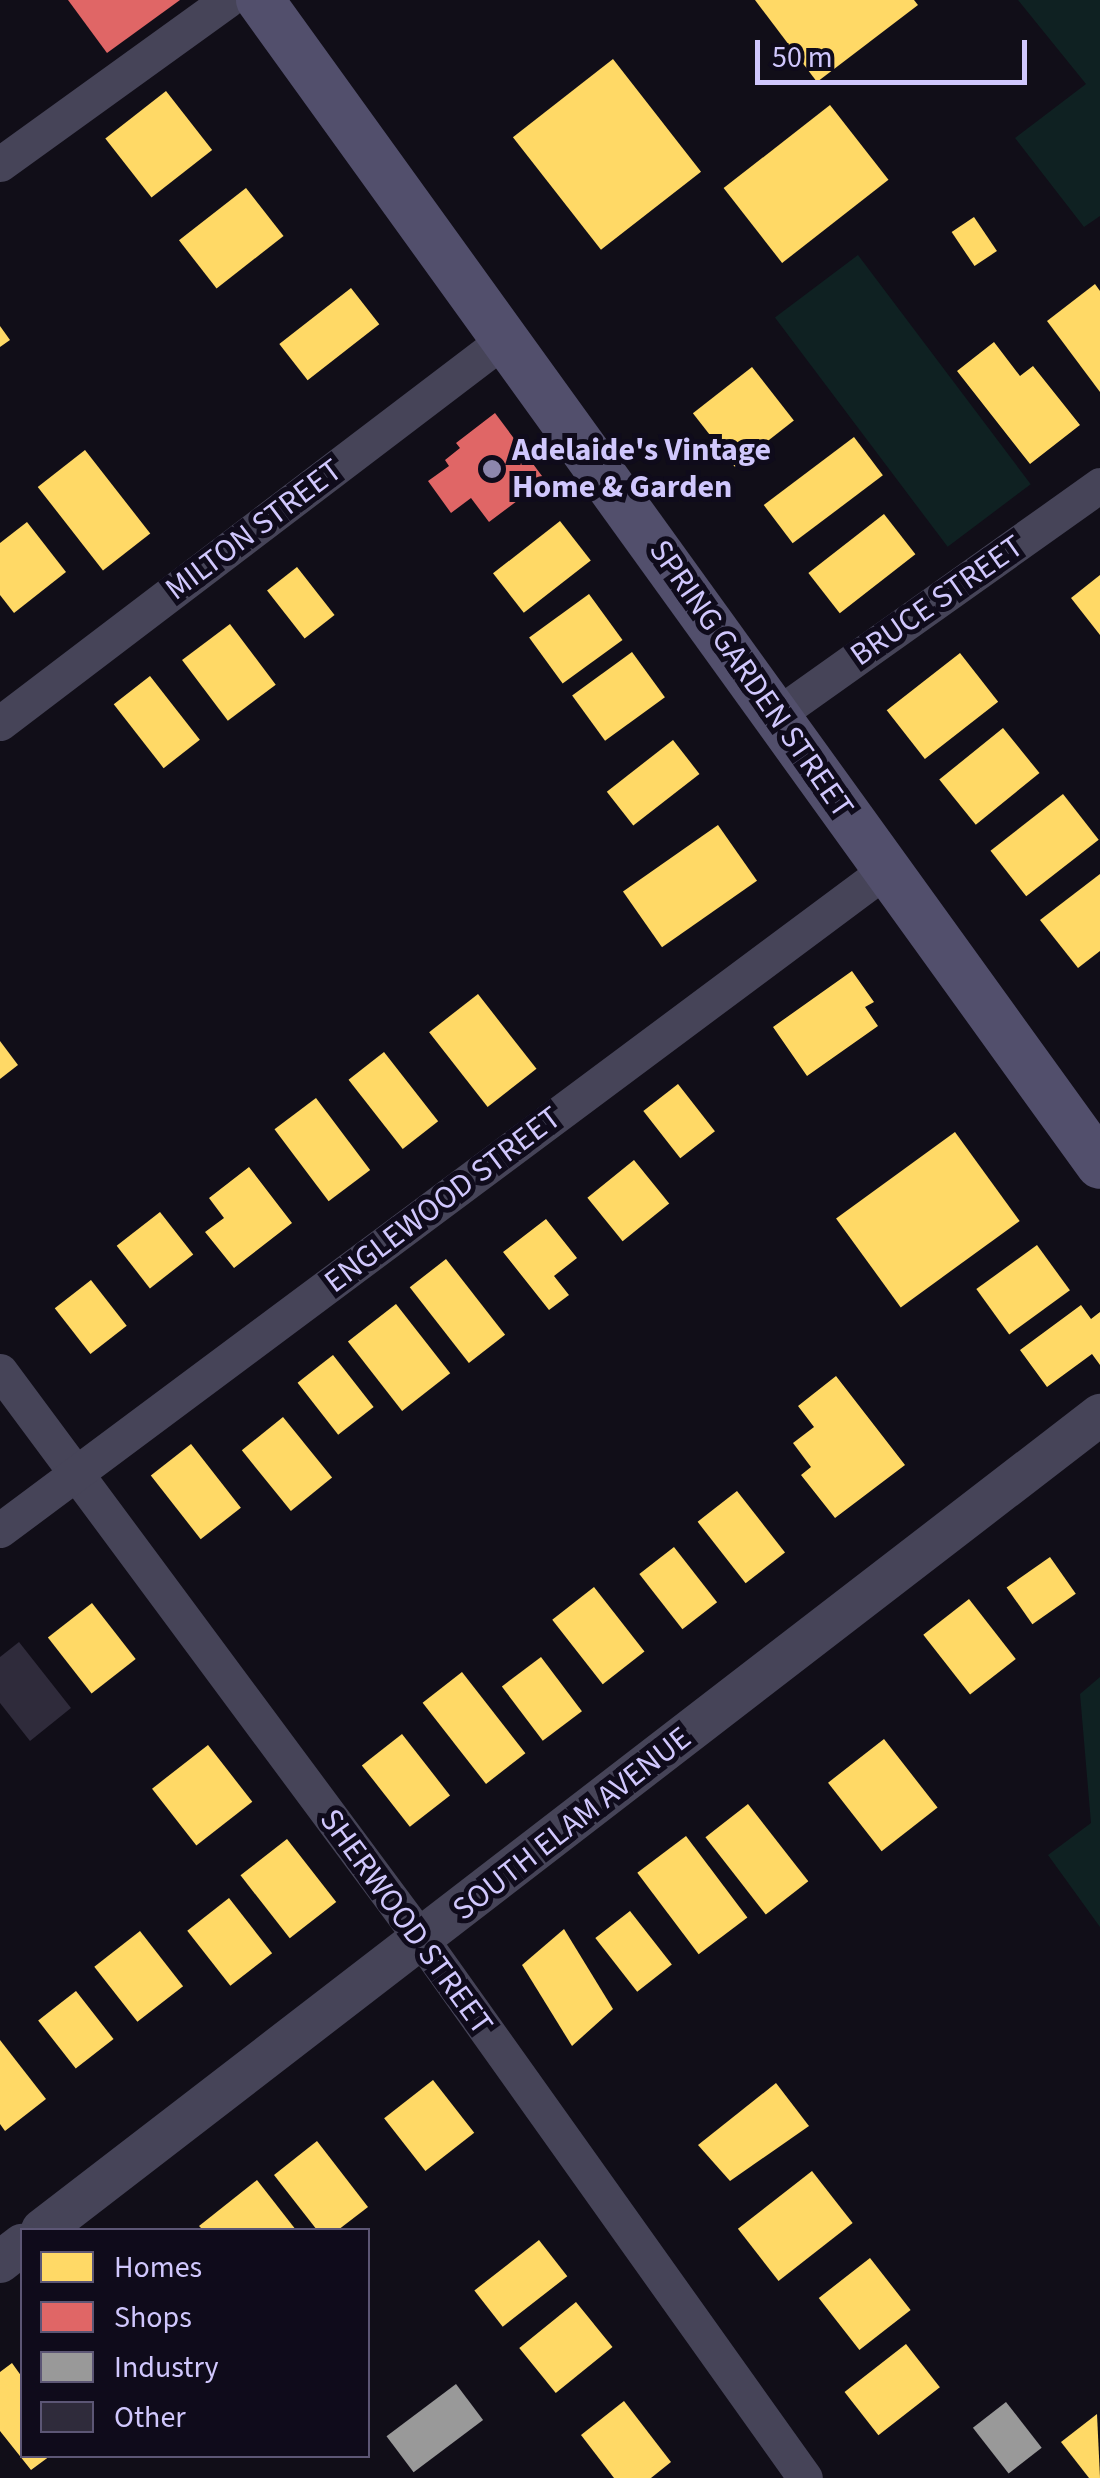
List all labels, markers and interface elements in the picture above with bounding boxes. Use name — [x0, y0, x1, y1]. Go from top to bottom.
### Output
scale bar — [760, 20, 1032, 82]
text: 50 m — [772, 36, 833, 79]
place label: Adelaide's Vintage Home & Garden — [512, 432, 771, 507]
street label: MILTON STREET — [158, 451, 350, 609]
marker: Adelaide's Vintage Home & Garden — [481, 458, 503, 480]
street label: BRUCE STREET — [843, 527, 1031, 675]
street label: SPRING GARDEN STREET — [641, 533, 861, 825]
street label: ENGLEWOOD STREET — [317, 1099, 569, 1301]
street label: SOUTH ELAM AVENUE — [445, 1719, 699, 1929]
street label: SHERWOOD STREET — [311, 1802, 501, 2042]
legend — [20, 2228, 370, 2458]
text: Homes — [114, 2246, 202, 2289]
text: Shops — [114, 2296, 192, 2339]
text: Industry — [114, 2346, 219, 2389]
text: Other — [114, 2396, 186, 2439]

